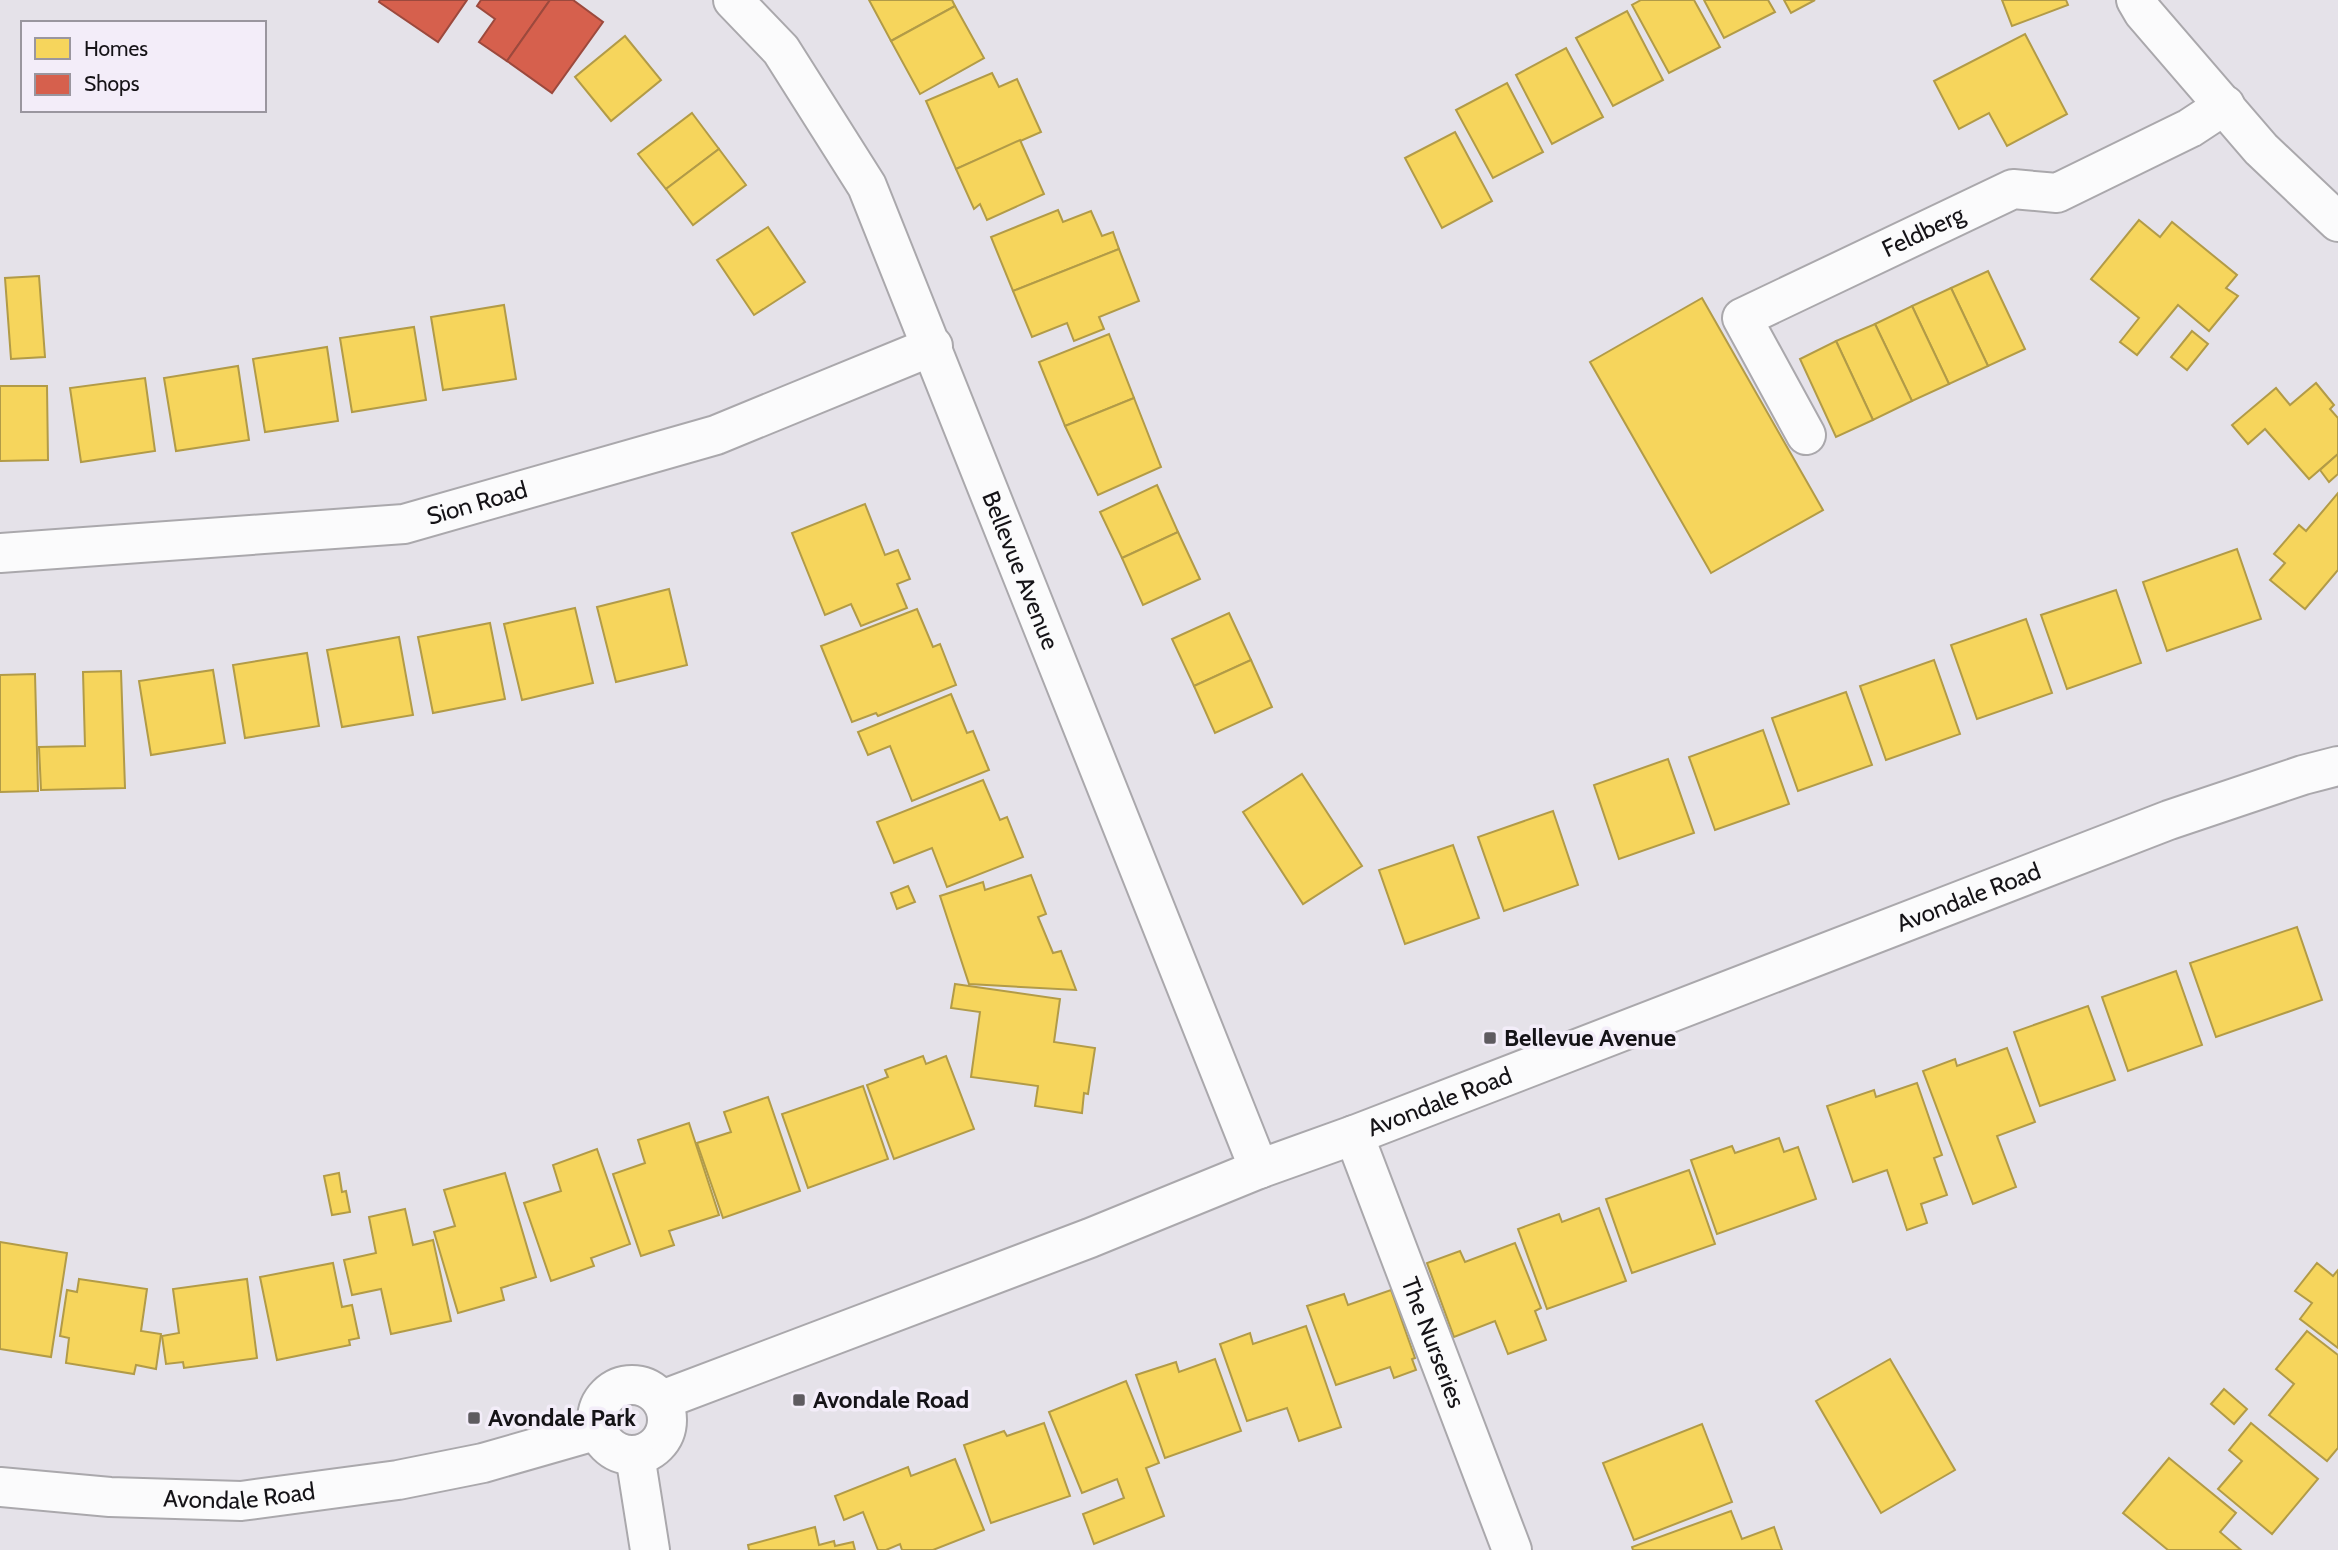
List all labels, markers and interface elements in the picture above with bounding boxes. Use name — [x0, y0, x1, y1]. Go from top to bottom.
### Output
legend — [21, 21, 266, 112]
text: Homes — [84, 36, 148, 61]
text: Shops — [84, 71, 140, 96]
street label: Feldberg — [1877, 199, 1970, 263]
street label: Sion Road — [423, 475, 530, 531]
street label: Bellevue Avenue — [976, 487, 1065, 654]
street label: Avondale Road — [1892, 856, 2045, 938]
place label: Bellevue Avenue — [1504, 1023, 1676, 1052]
marker: Bellevue Avenue — [1482, 1030, 1498, 1046]
street label: Avondale Road — [1363, 1060, 1516, 1142]
street label: The Nurseries — [1395, 1273, 1471, 1412]
place label: Avondale Road — [813, 1385, 969, 1414]
marker: Avondale Road — [791, 1392, 807, 1408]
place label: Avondale Park — [488, 1403, 636, 1432]
marker: Avondale Park — [466, 1410, 482, 1426]
street label: Avondale Road — [163, 1476, 317, 1515]

